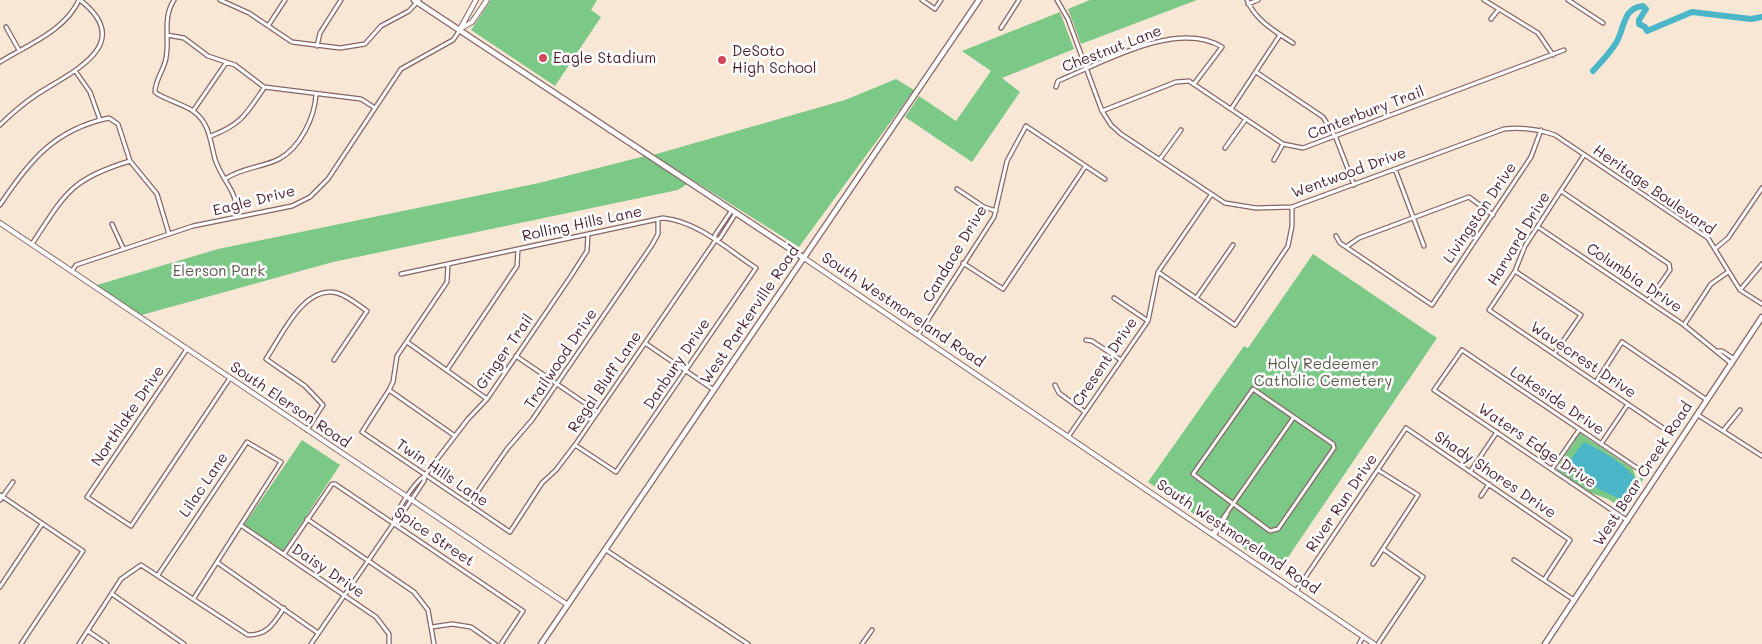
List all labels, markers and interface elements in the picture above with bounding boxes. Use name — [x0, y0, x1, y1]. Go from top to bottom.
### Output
street label: Chestnut Lane — [1060, 22, 1164, 76]
place label: DeSoto High School — [732, 42, 817, 77]
place label: Eagle Stadium — [553, 49, 656, 67]
marker: Eagle Stadium — [537, 52, 549, 64]
marker: DeSoto High School — [716, 54, 728, 66]
street label: Canterbury Trail — [1305, 83, 1427, 143]
street label: Heritage Boulevard — [1590, 141, 1718, 239]
street label: Wentwood Drive — [1289, 144, 1409, 202]
street label: Livingston Drive — [1440, 159, 1520, 267]
street label: Eagle Drive — [211, 182, 297, 220]
street label: Harvard Drive — [1484, 189, 1554, 289]
street label: Rolling Hills Lane — [520, 202, 644, 246]
street label: Candace Drive — [919, 202, 991, 306]
street label: Columbia Drive — [1583, 239, 1685, 317]
street label: West Parkerville Road — [697, 242, 803, 388]
street label: South Westmoreland Road — [818, 249, 988, 371]
park label: Elerson Park — [173, 262, 265, 280]
street label: Trailwood Drive — [521, 305, 601, 413]
street label: Ginger Trail — [472, 311, 538, 393]
street label: Cresent Drive — [1069, 314, 1141, 410]
street label: Danbury Drive — [640, 315, 714, 413]
street label: Wavecrest Drive — [1527, 318, 1639, 402]
street label: Regal Bluff Lane — [565, 328, 645, 436]
park label: Holy Redeemer Catholic Cemetery — [1254, 355, 1392, 390]
street label: South Elerson Road — [226, 358, 354, 452]
street label: Northlake Drive — [88, 362, 168, 470]
street label: Lakeside Drive — [1507, 363, 1607, 439]
street label: West Bear Creek Road — [1590, 398, 1696, 550]
street label: Waters Edge Drive — [1475, 400, 1599, 492]
street label: Shady Shores Drive — [1431, 428, 1559, 522]
street label: Twin Hills Lane — [392, 436, 492, 510]
street label: Lilac Lane — [176, 449, 232, 521]
street label: River Run Drive — [1303, 451, 1381, 555]
street label: South Westmoreland Road — [1153, 476, 1323, 598]
street label: Spice Street — [390, 504, 478, 570]
street label: Daisy Drive — [288, 540, 368, 602]

